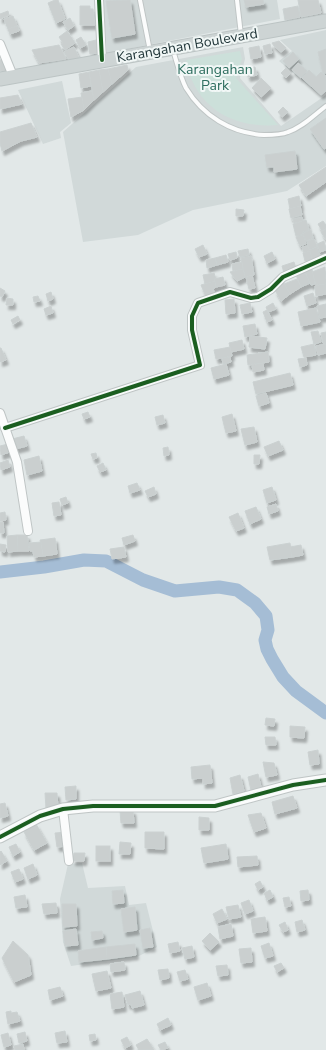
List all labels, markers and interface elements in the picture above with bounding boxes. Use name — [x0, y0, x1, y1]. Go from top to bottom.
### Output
street label: Karangahan Boulevard — [115, 24, 259, 67]
park label: Karangahan Park — [177, 60, 253, 95]

